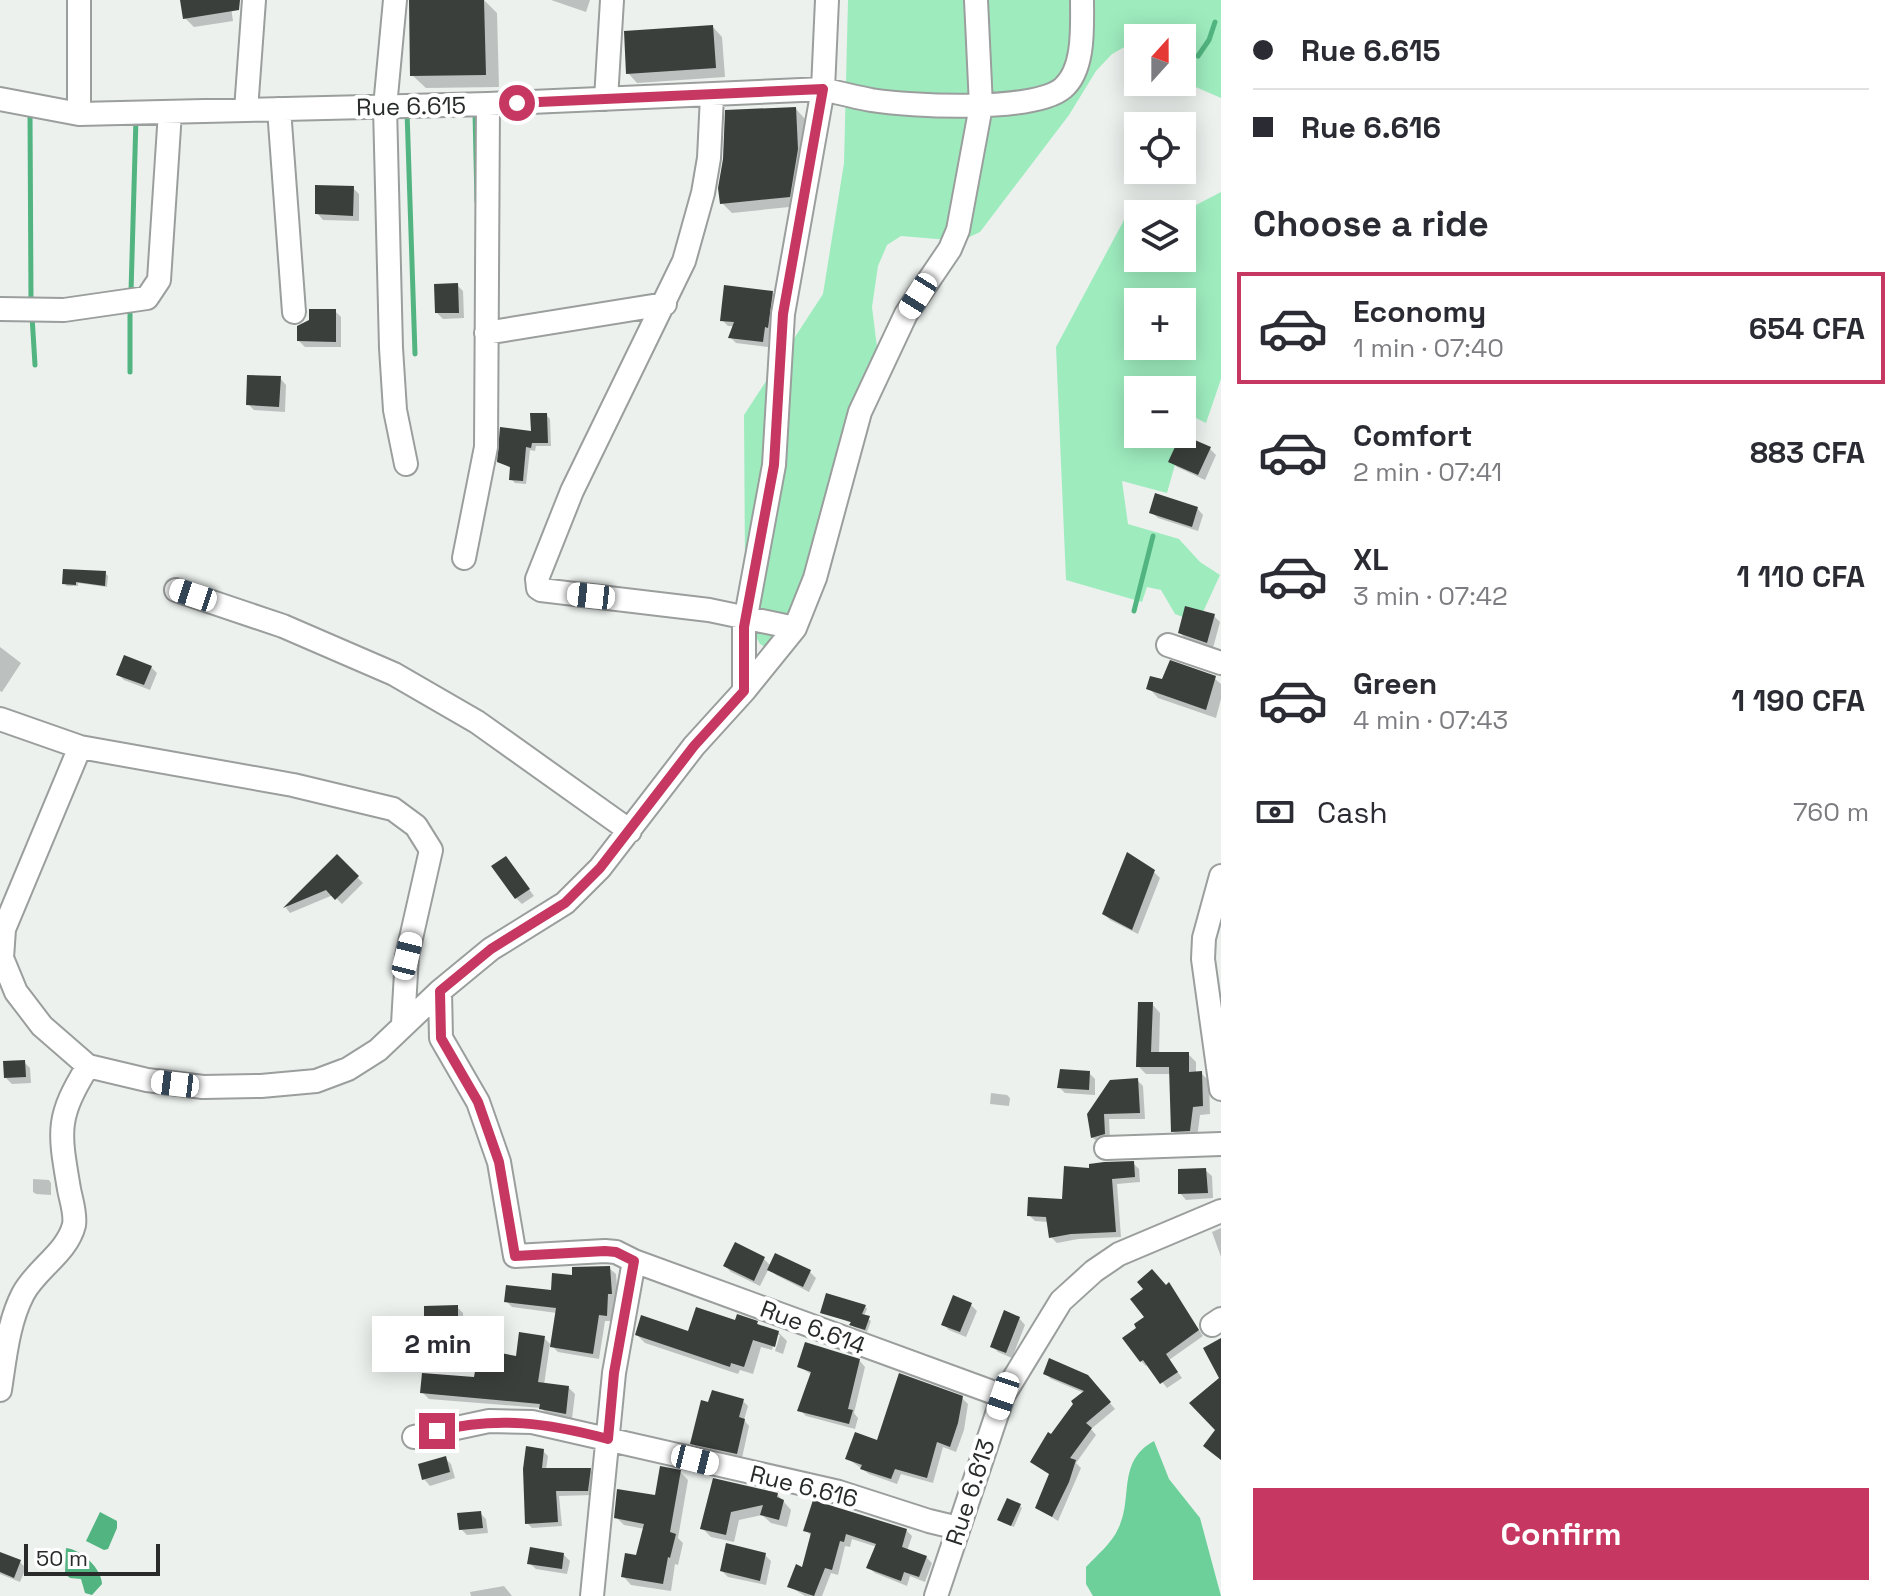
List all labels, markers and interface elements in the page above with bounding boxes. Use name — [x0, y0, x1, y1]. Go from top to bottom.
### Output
north arrow — [1124, 24, 1196, 96]
map controls — [1124, 24, 1196, 448]
text: Rue 6.615 — [1301, 31, 1440, 70]
route start — [499, 85, 535, 121]
street label: Rue 6.615 — [356, 90, 466, 122]
text: Rue 6.616 — [1301, 108, 1441, 147]
button: locate — [1124, 112, 1196, 184]
button: layers — [1124, 200, 1196, 272]
text: Choose a ride — [1253, 201, 1489, 247]
car — [895, 269, 941, 323]
button: + — [1124, 288, 1196, 360]
icon: car — [1257, 292, 1329, 364]
text: Economy — [1353, 292, 1486, 331]
text: 654 CFA — [1749, 309, 1865, 348]
text: 1 min · 07:40 — [1353, 331, 1504, 365]
button: − — [1124, 376, 1196, 448]
icon: car — [1257, 416, 1329, 488]
text: Comfort — [1353, 416, 1472, 455]
text: 883 CFA — [1750, 433, 1865, 472]
text: 2 min · 07:41 — [1353, 455, 1502, 489]
icon: car — [1257, 540, 1329, 612]
text: XL — [1353, 540, 1389, 579]
text: 1 110 CFA — [1737, 557, 1865, 596]
car — [166, 576, 220, 614]
text: 3 min · 07:42 — [1353, 579, 1508, 613]
car — [566, 582, 616, 610]
icon: car — [1257, 664, 1329, 736]
text: Green — [1353, 664, 1437, 703]
text: 1 190 CFA — [1732, 681, 1865, 720]
text: 4 min · 07:43 — [1353, 703, 1508, 737]
icon: cash — [1253, 790, 1297, 834]
text: Cash — [1317, 793, 1388, 832]
text: 760 m — [1793, 795, 1869, 829]
car — [390, 930, 424, 982]
car — [150, 1069, 200, 1099]
street label: Rue 6.614 — [756, 1293, 870, 1361]
callout: 2 min — [371, 1315, 503, 1371]
text: 2 min — [404, 1327, 472, 1361]
car — [984, 1369, 1022, 1423]
route end — [419, 1413, 455, 1449]
street label: Rue 6.613 — [938, 1435, 1002, 1549]
car — [669, 1443, 721, 1477]
street label: Rue 6.616 — [747, 1458, 861, 1514]
button: Confirm — [1253, 1488, 1869, 1580]
scale bar — [24, 1540, 160, 1576]
text: 50 m — [36, 1544, 88, 1572]

